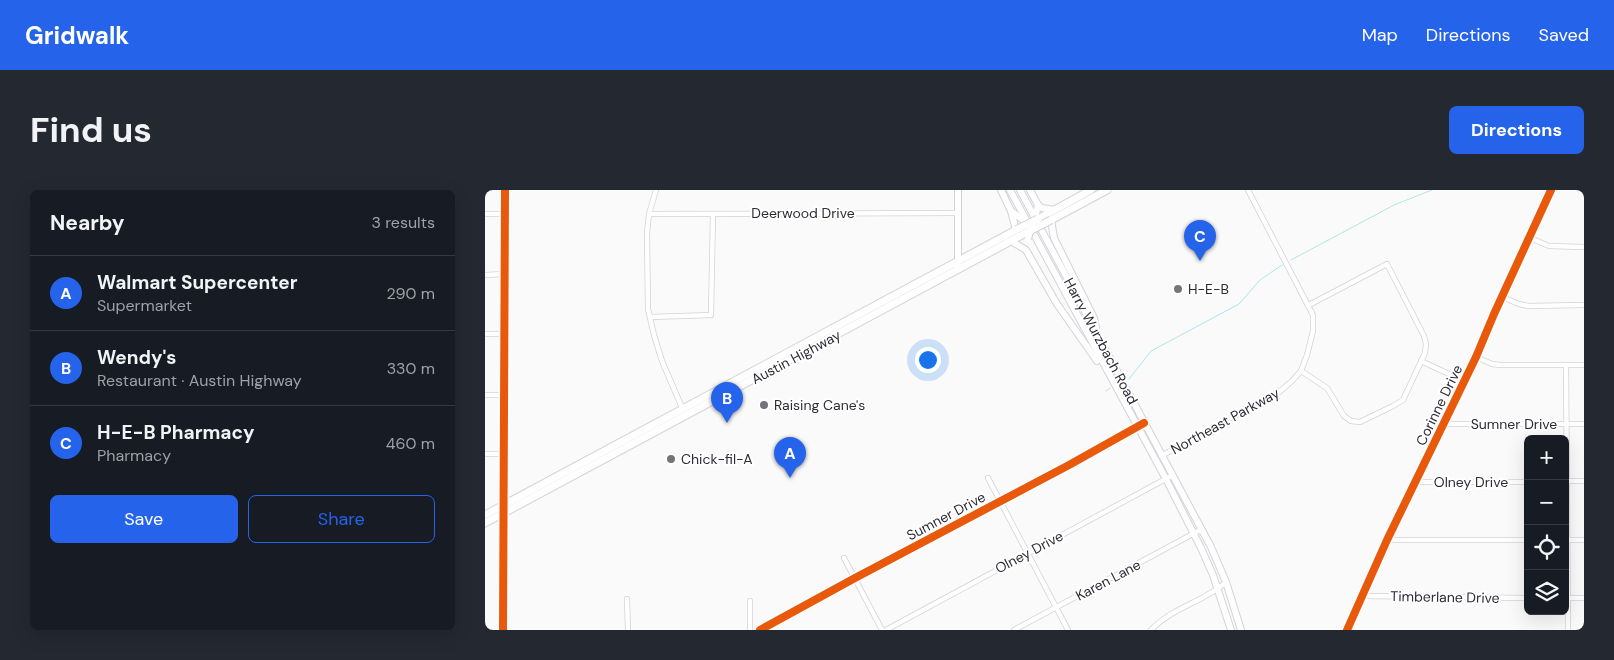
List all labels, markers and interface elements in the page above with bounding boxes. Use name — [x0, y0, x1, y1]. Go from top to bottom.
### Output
text: Gridwalk — [25, 20, 129, 51]
text: Map — [1362, 23, 1398, 47]
text: Directions — [1426, 23, 1511, 47]
text: Saved — [1539, 23, 1589, 47]
button: Directions — [1449, 106, 1584, 154]
text: Find us — [30, 107, 152, 153]
street label: Deerwood Drive — [751, 204, 855, 222]
text: Nearby — [50, 209, 124, 237]
text: 3 results — [372, 212, 435, 233]
pin: C — [1184, 220, 1216, 261]
text: Walmart Supercenter — [97, 270, 297, 295]
street label: Harry Wurzbach Road — [1060, 275, 1142, 407]
place label: H-E-B — [1188, 280, 1229, 298]
text: A — [60, 283, 72, 304]
text: 290 m — [386, 283, 435, 304]
marker: H-E-B — [1172, 283, 1184, 295]
text: Supermarket — [97, 295, 192, 316]
street label: Austin Highway — [748, 326, 844, 388]
text: Wendy's — [97, 345, 176, 370]
your location — [915, 347, 941, 373]
text: B — [61, 358, 71, 379]
text: 330 m — [387, 358, 435, 379]
street label: Corinne Drive — [1412, 362, 1466, 448]
text: Restaurant · Austin Highway — [97, 370, 302, 391]
pin: B — [711, 382, 743, 423]
street label: Northeast Parkway — [1168, 384, 1283, 458]
place label: Raising Cane's — [774, 396, 865, 414]
marker: Raising Cane's — [758, 399, 770, 411]
street label: Sumner Drive — [1471, 415, 1557, 433]
text: H-E-B Pharmacy — [97, 420, 254, 445]
text: C — [60, 433, 72, 454]
text: 460 m — [386, 433, 435, 454]
map controls — [1524, 435, 1569, 615]
button: + — [1524, 435, 1569, 480]
pin: A — [774, 437, 806, 478]
text: Pharmacy — [97, 445, 171, 466]
place label: Chick-fil-A — [681, 450, 753, 468]
marker: Chick-fil-A — [665, 453, 677, 465]
street label: Olney Drive — [1434, 473, 1508, 491]
button: − — [1524, 480, 1569, 525]
street label: Sumner Drive — [904, 488, 989, 544]
button: Save — [50, 495, 238, 543]
button: Share — [248, 495, 435, 543]
button: locate — [1524, 525, 1569, 570]
street label: Olney Drive — [992, 527, 1066, 577]
street label: Karen Lane — [1072, 555, 1144, 605]
button: layers — [1524, 570, 1569, 615]
street label: Timberlane Drive — [1390, 587, 1500, 607]

